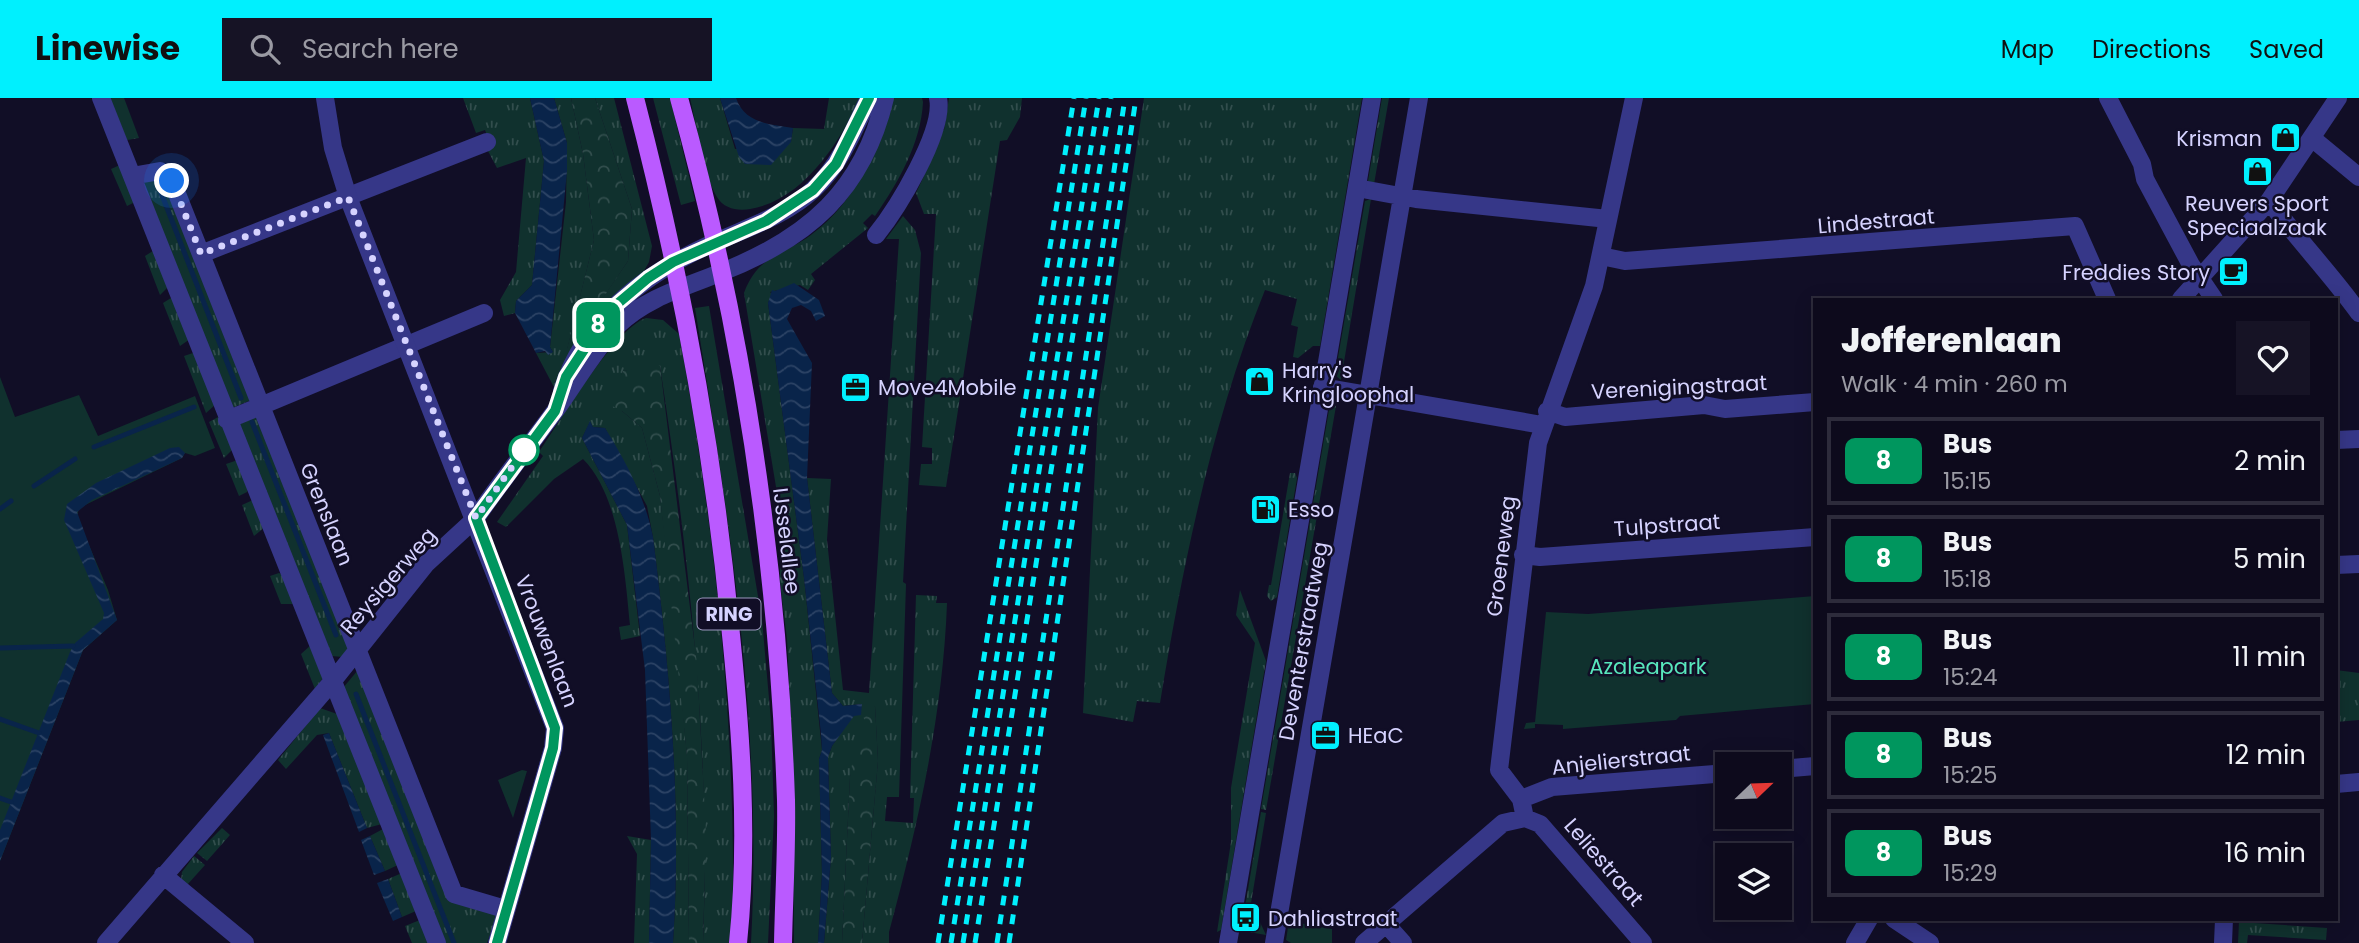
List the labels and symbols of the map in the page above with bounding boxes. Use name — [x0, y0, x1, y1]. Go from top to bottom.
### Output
shop icon: Krisman — [2268, 121, 2302, 155]
place label: Krisman — [2176, 124, 2262, 153]
shop icon: Reuvers Sport Speciaalzaak — [2240, 154, 2274, 188]
your location — [154, 163, 189, 198]
place label: Reuvers Sport Speciaalzaak — [2185, 189, 2329, 242]
street label: Lindestraat — [1816, 201, 1936, 241]
cafe icon: Freddies Story — [2216, 255, 2250, 289]
place label: Freddies Story — [2062, 258, 2210, 287]
line badge: 8 — [575, 302, 621, 348]
place label: Harry's Kringloophal — [1282, 356, 1414, 409]
shop icon: Harry's Kringloophal — [1242, 365, 1276, 399]
street label: Verenigingstraat — [1590, 368, 1768, 406]
office icon: Move4Mobile — [838, 370, 872, 404]
place label: Move4Mobile — [878, 373, 1017, 402]
unlabelled marker — [509, 435, 539, 465]
street label: Grenslaan — [293, 458, 361, 570]
street label: IJsselallee — [766, 486, 808, 596]
fuel station icon: Esso — [1248, 492, 1282, 526]
street label: Groeneweg — [1479, 494, 1523, 618]
place label: Esso — [1288, 495, 1334, 524]
street label: Tulpstraat — [1613, 507, 1721, 543]
street label: Reysigerweg — [333, 521, 443, 641]
street label: Deventerstraatweg — [1271, 539, 1335, 743]
street label: Vrouwenlaan — [508, 571, 586, 711]
road number: RING — [698, 598, 760, 629]
park label: Azaleapark — [1589, 652, 1707, 681]
office icon: HEaC — [1308, 718, 1342, 752]
place label: HEaC — [1348, 721, 1404, 750]
street label: Anjelierstraat — [1550, 738, 1692, 782]
north arrow — [1715, 752, 1792, 830]
street label: Leliestraat — [1558, 812, 1650, 912]
bus stop icon: Dahliastraat — [1228, 901, 1262, 935]
place label: Dahliastraat — [1268, 904, 1398, 933]

